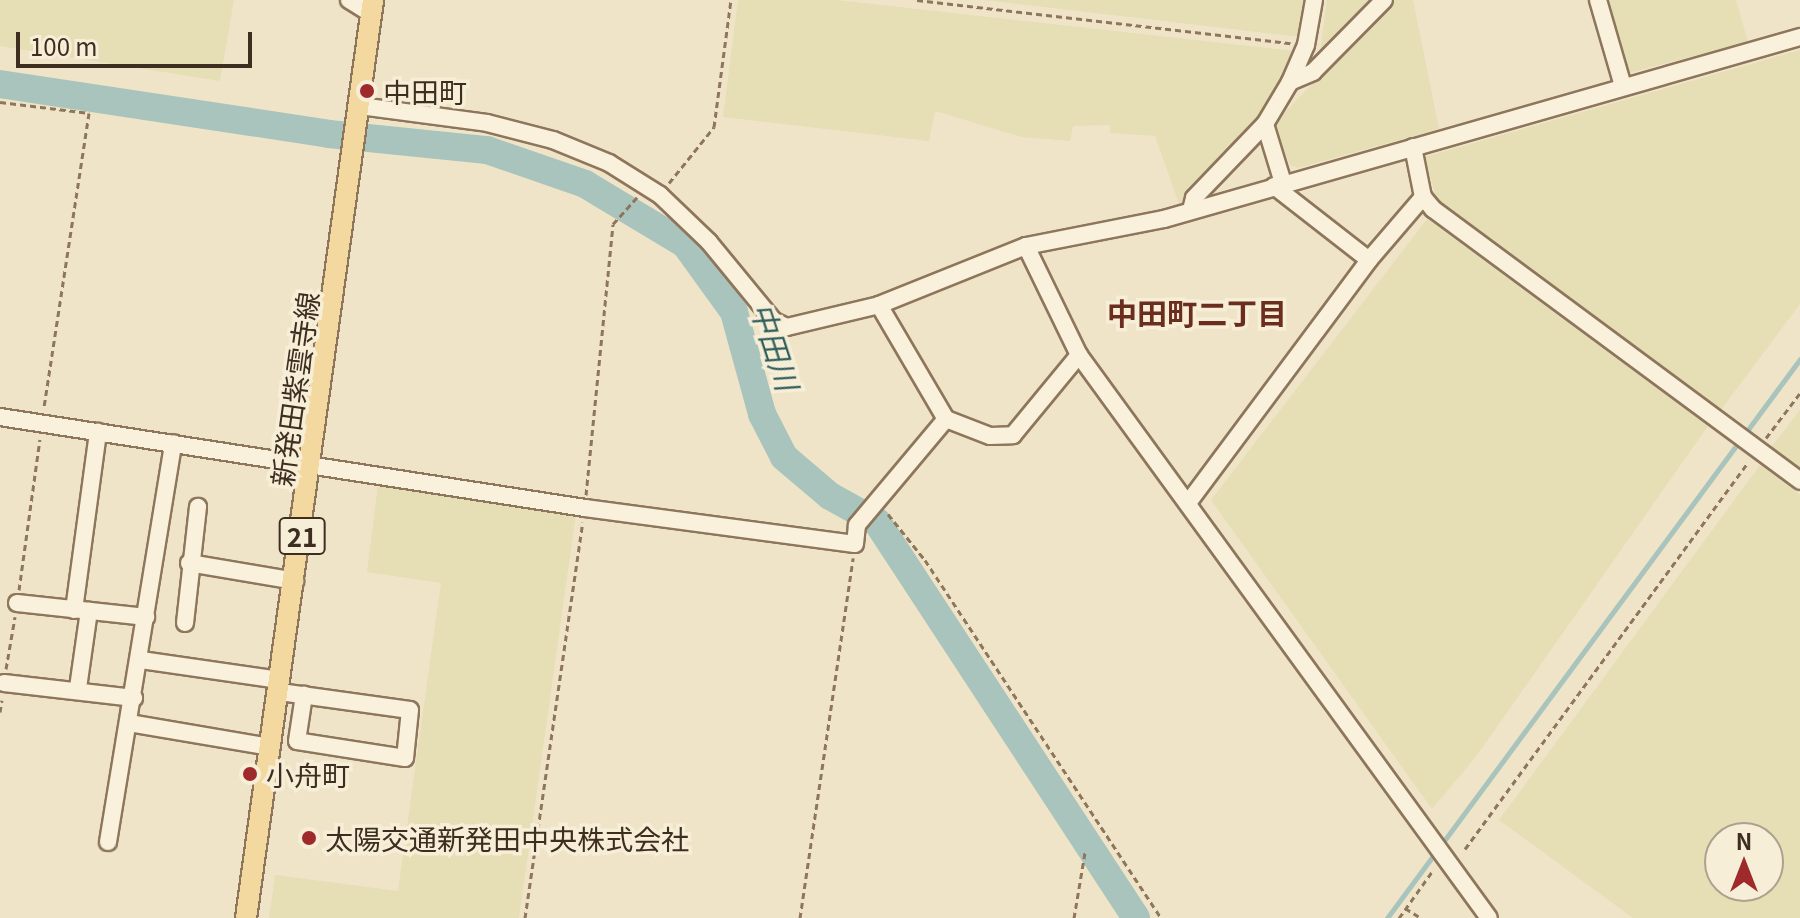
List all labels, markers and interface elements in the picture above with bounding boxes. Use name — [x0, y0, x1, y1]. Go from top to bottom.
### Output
scale bar — [20, 16, 256, 66]
text: 100 m — [30, 28, 98, 63]
place label: 中田町 — [383, 74, 467, 108]
marker: 中田町 — [358, 82, 376, 100]
street label: 新発田紫雲寺線 — [264, 290, 324, 488]
district label: 中田町二丁目 — [1107, 294, 1287, 330]
water label: 中田川 — [745, 298, 807, 394]
road number: 21 — [278, 514, 326, 558]
place label: 小舟町 — [266, 757, 350, 791]
marker: 小舟町 — [241, 765, 259, 783]
place label: 太陽交通新発田中央株式会社 — [325, 821, 689, 855]
north arrow — [1704, 822, 1784, 902]
text: N — [1736, 824, 1752, 856]
marker: 太陽交通新発田中央株式会社 — [300, 829, 318, 847]

